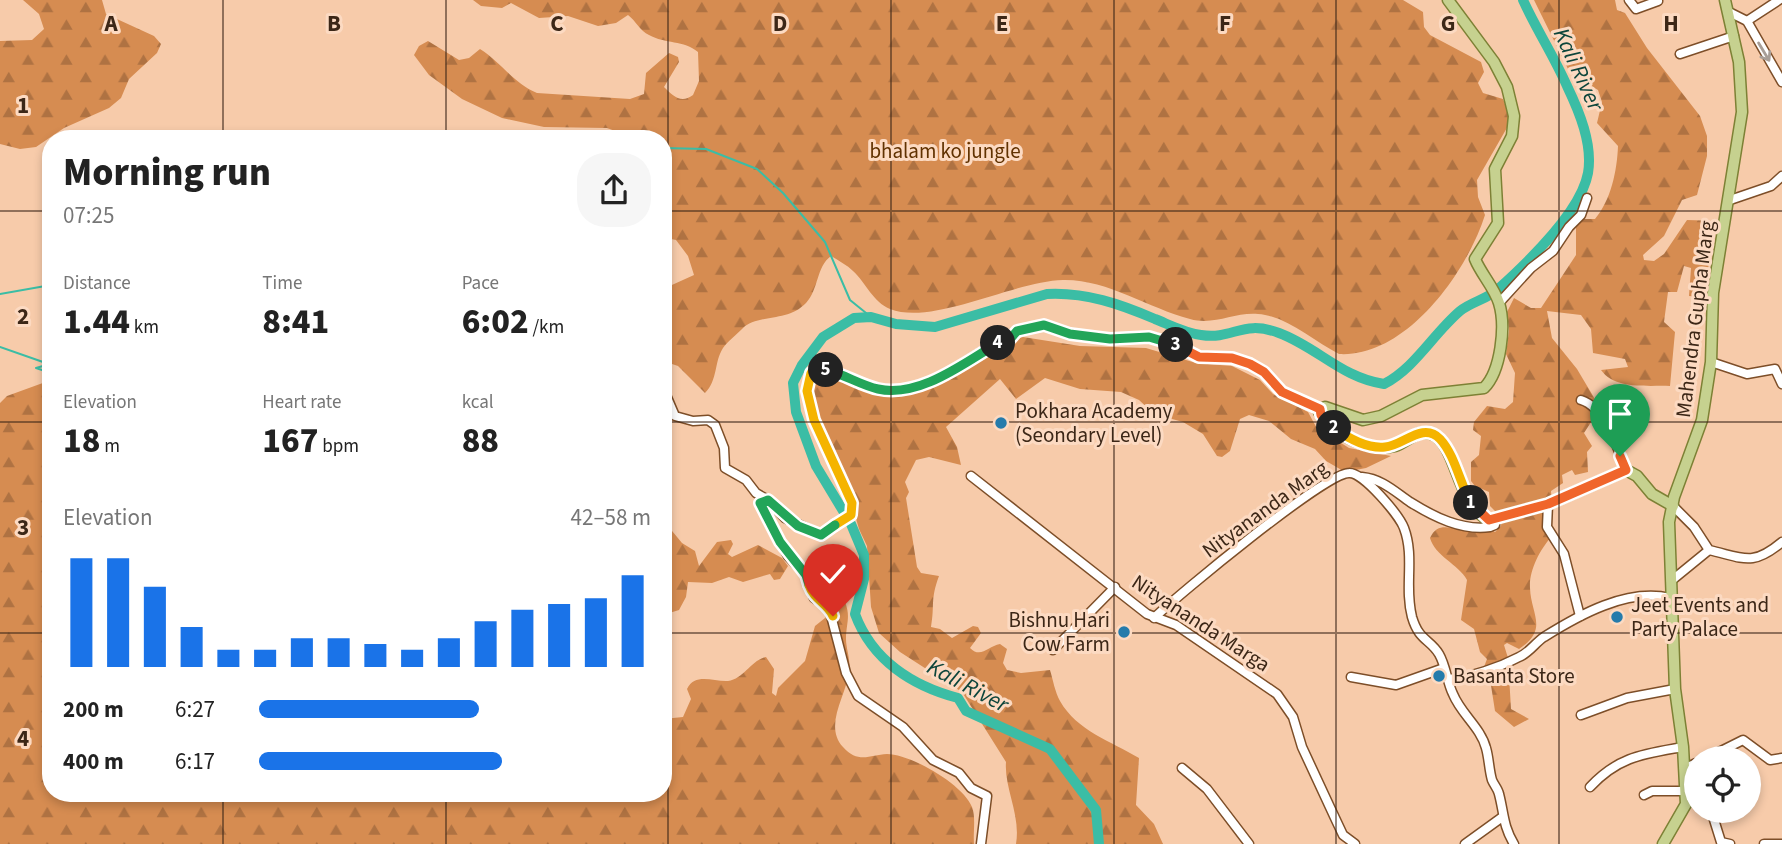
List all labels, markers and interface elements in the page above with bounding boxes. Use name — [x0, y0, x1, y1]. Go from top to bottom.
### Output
text: A — [103, 7, 118, 40]
text: B — [327, 7, 341, 40]
text: C — [550, 7, 564, 40]
text: D — [773, 7, 787, 40]
text: E — [996, 7, 1008, 40]
text: F — [1219, 7, 1231, 40]
text: G — [1441, 7, 1455, 40]
text: H — [1663, 7, 1679, 40]
water label: Kali River — [1545, 22, 1613, 117]
one-way arrow — [1758, 41, 1772, 61]
text: 1 — [17, 89, 29, 122]
park label: bhalam ko jungle — [869, 136, 1021, 166]
text: Morning run — [63, 146, 271, 200]
button: share — [577, 153, 651, 227]
text: 07:25 — [63, 199, 114, 232]
street label: Mahendra Gupha Marg — [1668, 218, 1722, 419]
text: Distance — [63, 270, 131, 297]
text: Time — [262, 270, 302, 297]
text: Pace — [462, 270, 499, 297]
text: 1.44 — [63, 297, 130, 347]
text: 8:41 — [262, 297, 329, 347]
text: 6:02 — [462, 297, 529, 347]
text: 2 — [17, 300, 29, 333]
text: km — [130, 314, 159, 341]
text: /km — [529, 314, 564, 341]
pin: 4 — [981, 326, 1016, 360]
pin: 3 — [1158, 328, 1194, 362]
text: 4 — [992, 329, 1003, 356]
text: 3 — [1170, 331, 1181, 358]
pin: 5 — [808, 352, 844, 388]
text: 5 — [820, 356, 831, 383]
pin — [1590, 384, 1650, 456]
text: Elevation — [63, 389, 137, 416]
text: Heart rate — [262, 389, 341, 416]
text: kcal — [462, 389, 494, 416]
icon: arrive — [1601, 395, 1639, 433]
place label: Pokhara Academy (Seondary Level) — [1015, 396, 1173, 450]
pin: 2 — [1316, 410, 1352, 446]
text: 2 — [1328, 414, 1339, 441]
marker: Pokhara Academy (Seondary Level) — [993, 415, 1009, 431]
text: 18 — [63, 416, 100, 466]
text: 167 — [262, 416, 318, 466]
text: 88 — [462, 416, 499, 466]
text: m — [100, 433, 120, 460]
text: bpm — [318, 433, 359, 460]
street label: Nityananda Marg — [1196, 453, 1335, 565]
pin: 1 — [1454, 486, 1488, 520]
text: 1 — [1465, 489, 1476, 516]
text: Elevation — [63, 501, 153, 534]
text: 42–58 m — [571, 501, 651, 534]
text: 3 — [17, 511, 29, 544]
pin — [803, 544, 863, 616]
icon: check — [814, 555, 852, 593]
street label: Nityananda Marga — [1126, 567, 1276, 679]
place label: Jeet Events and Party Palace — [1631, 590, 1769, 644]
place label: Bishnu Hari Cow Farm — [1008, 605, 1110, 659]
marker: Jeet Events and Party Palace — [1609, 609, 1625, 625]
marker: Bishnu Hari Cow Farm — [1116, 624, 1132, 640]
water label: Kali River — [921, 650, 1015, 721]
place label: Basanta Store — [1453, 661, 1575, 691]
marker: Basanta Store — [1431, 668, 1447, 684]
text: 200 m — [63, 693, 124, 726]
text: 6:27 — [175, 693, 215, 726]
text: 4 — [17, 722, 29, 755]
text: 400 m — [63, 745, 124, 778]
text: 6:17 — [175, 745, 215, 778]
map controls — [1684, 746, 1761, 823]
button: locate — [1684, 746, 1761, 823]

